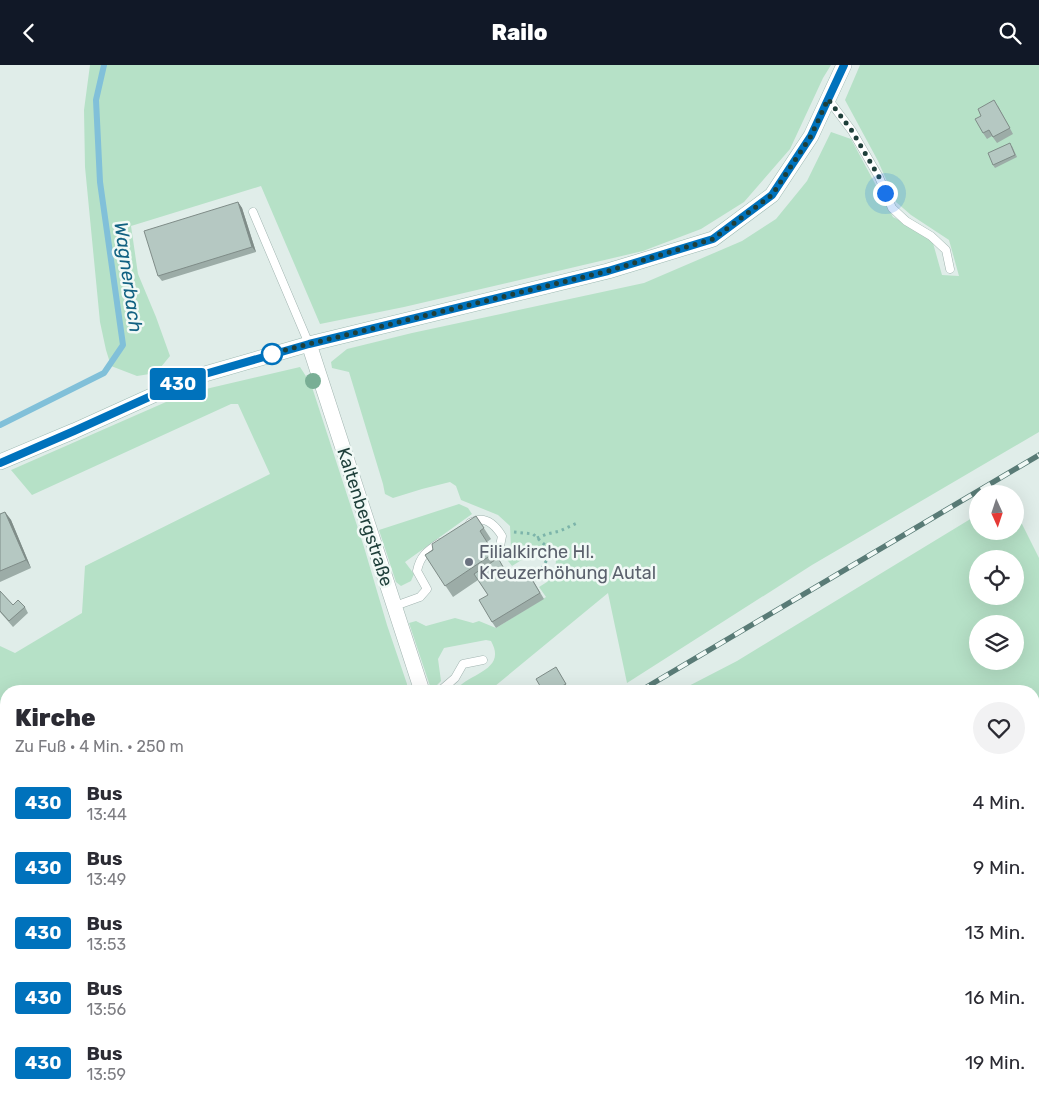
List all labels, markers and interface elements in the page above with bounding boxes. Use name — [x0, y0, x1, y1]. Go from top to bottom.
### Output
icon: back — [15, 19, 43, 47]
text: Railo — [491, 19, 548, 46]
icon: search — [996, 19, 1024, 47]
your location — [873, 181, 898, 206]
water label: Wagnerbach — [109, 220, 148, 334]
unlabelled marker — [261, 343, 283, 365]
line badge: 430 — [149, 368, 207, 400]
text: 430 — [160, 373, 196, 395]
street label: Kaltenbergstraße — [332, 445, 398, 589]
north arrow — [969, 485, 1024, 540]
map controls — [969, 485, 1024, 670]
place label: Filialkirche Hl. Kreuzerhöhung Autal — [479, 541, 656, 584]
button: locate — [969, 550, 1024, 605]
marker: Filialkirche Hl. Kreuzerhöhung Autal — [463, 556, 475, 568]
button: layers — [969, 615, 1024, 670]
button: heart — [973, 702, 1025, 754]
text: Kirche — [15, 704, 96, 732]
text: Zu Fuß · 4 Min. · 250 m — [15, 737, 184, 756]
text: Bus — [86, 782, 122, 805]
text: 4 Min. — [973, 791, 1025, 814]
text: 430 — [25, 792, 61, 814]
text: 13:44 — [86, 805, 127, 824]
text: Bus — [86, 847, 122, 870]
text: 9 Min. — [973, 856, 1025, 879]
text: 430 — [25, 857, 61, 879]
text: 13:49 — [86, 870, 126, 889]
text: Bus — [86, 912, 122, 935]
text: 13 Min. — [965, 921, 1025, 944]
text: 430 — [25, 922, 61, 944]
text: 13:53 — [86, 935, 126, 954]
text: Bus — [86, 977, 122, 1000]
text: 16 Min. — [965, 986, 1025, 1009]
text: 430 — [25, 987, 61, 1009]
text: 13:56 — [86, 1000, 126, 1019]
text: Bus — [86, 1042, 122, 1065]
text: 19 Min. — [965, 1051, 1025, 1074]
text: 430 — [25, 1052, 61, 1074]
text: 13:59 — [86, 1065, 126, 1084]

